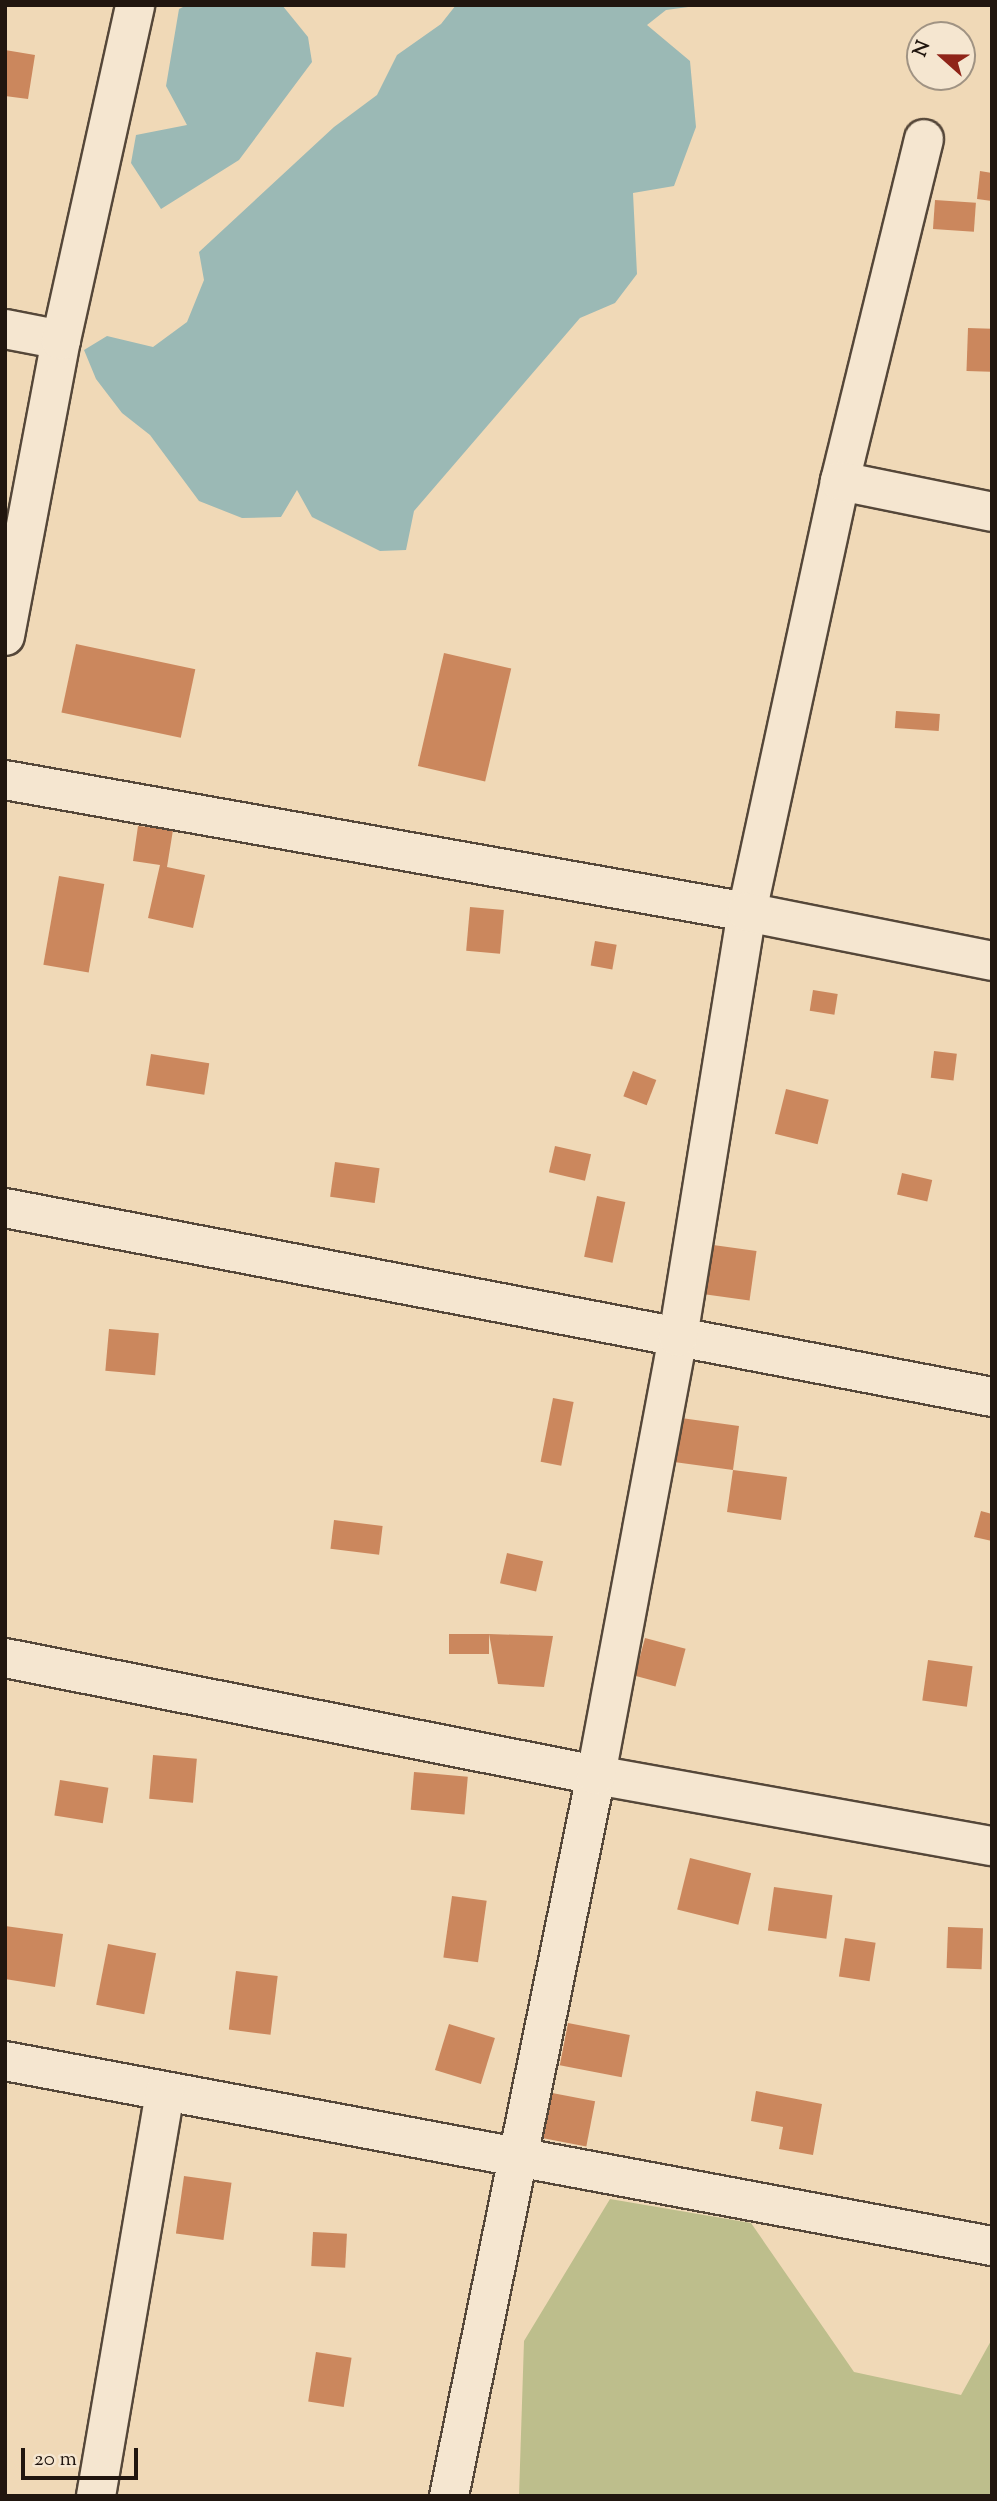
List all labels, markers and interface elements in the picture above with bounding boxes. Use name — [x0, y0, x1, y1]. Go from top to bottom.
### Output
north arrow — [906, 21, 976, 91]
text: N — [907, 37, 938, 61]
scale bar — [24, 2434, 142, 2478]
text: 20 m — [34, 2445, 77, 2475]

